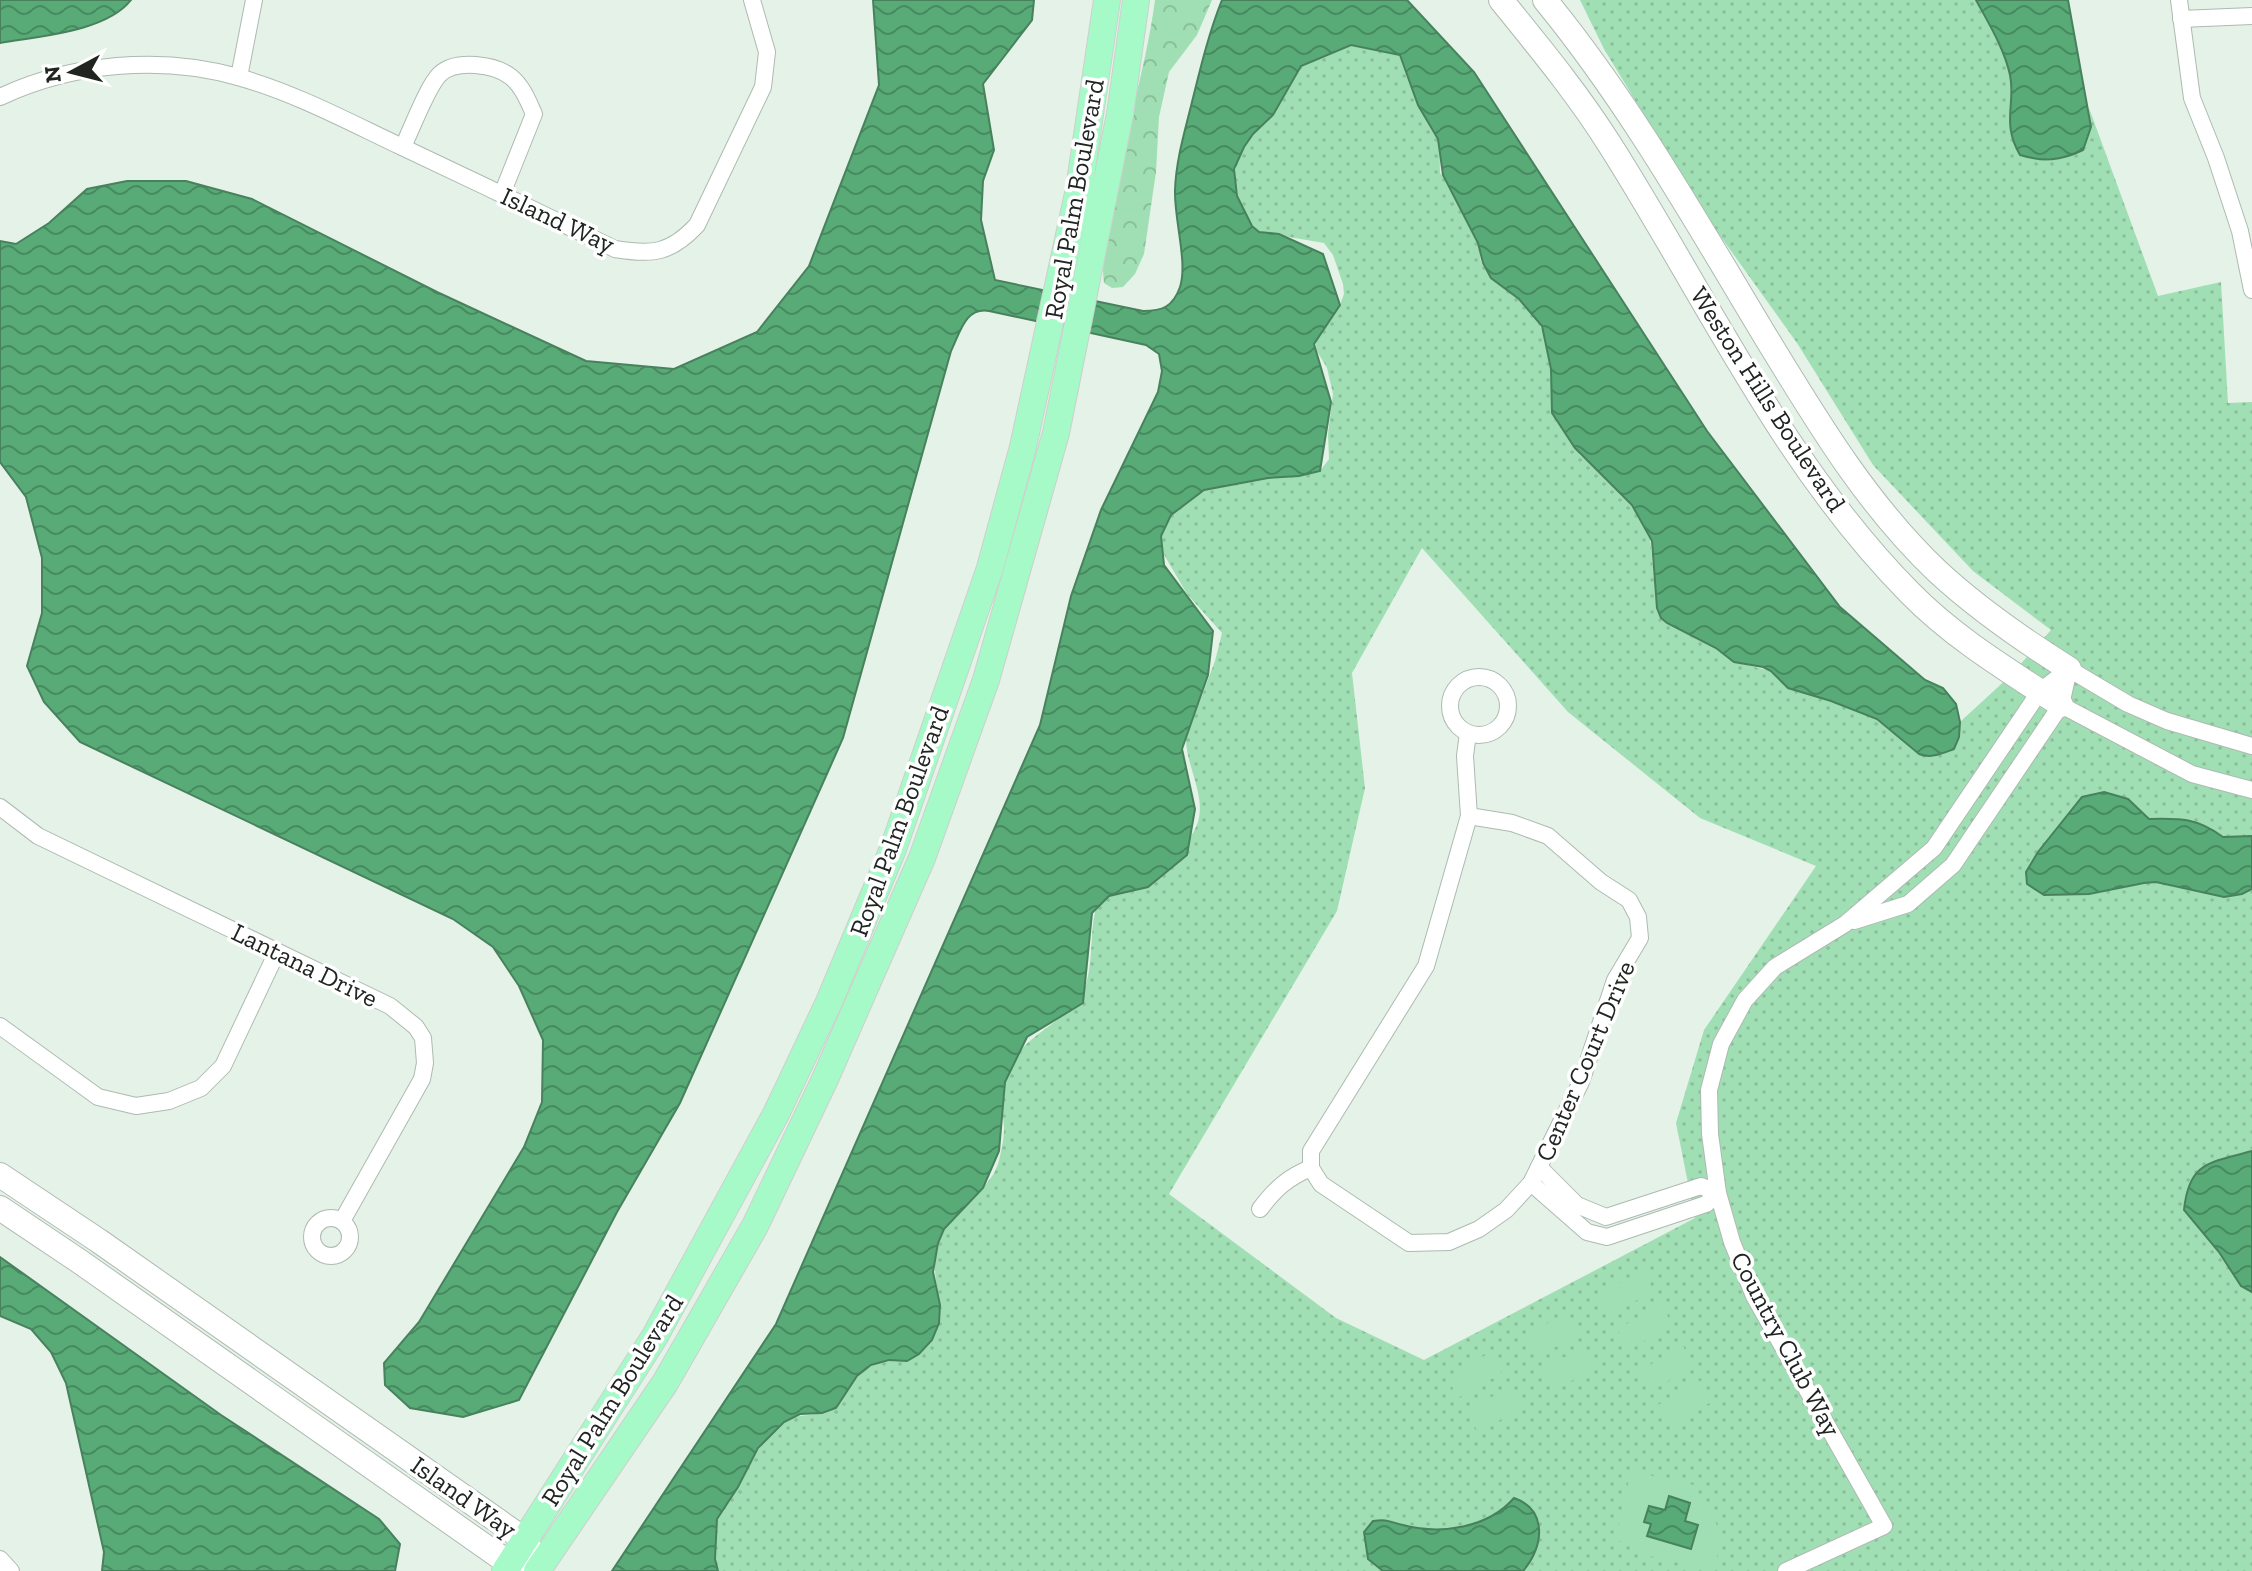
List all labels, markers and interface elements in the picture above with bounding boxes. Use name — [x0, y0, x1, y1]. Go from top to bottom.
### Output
north arrow — [32, 32, 112, 112]
text: N — [38, 64, 67, 84]
street label: Royal Palm Boulevard — [1037, 76, 1111, 322]
street label: Island Way — [496, 180, 621, 261]
street label: Weston Hills Boulevard — [1683, 281, 1853, 517]
street label: Royal Palm Boulevard — [842, 701, 956, 941]
street label: Lantana Drive — [227, 916, 383, 1014]
street label: Center Court Drive — [1528, 956, 1642, 1166]
street label: Country Club Way — [1724, 1246, 1848, 1442]
street label: Royal Palm Boulevard — [534, 1288, 690, 1512]
street label: Island Way — [405, 1449, 524, 1545]

